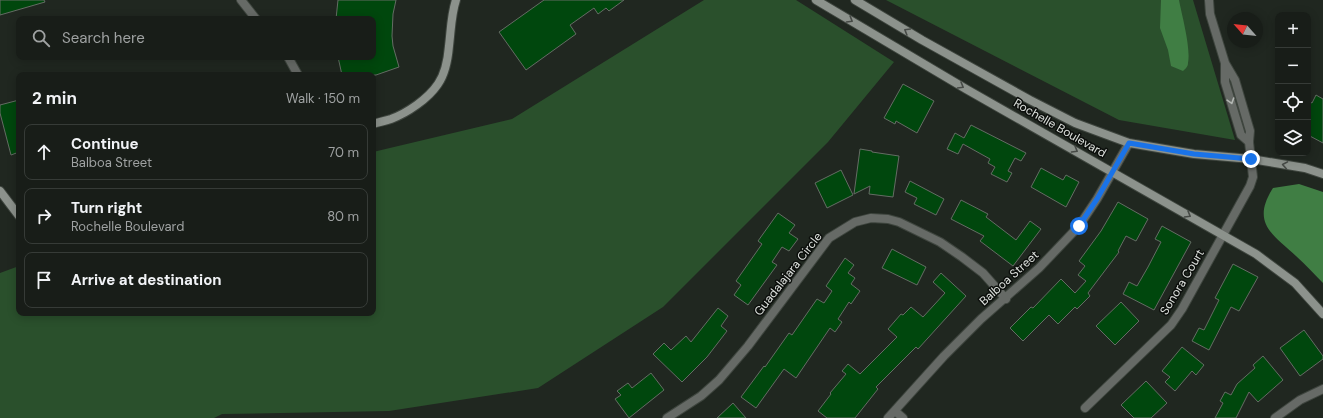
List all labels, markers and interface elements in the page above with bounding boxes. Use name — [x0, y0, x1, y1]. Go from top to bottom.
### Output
north arrow — [1227, 12, 1263, 48]
map controls — [1275, 12, 1311, 156]
button: + — [1275, 12, 1311, 48]
search box — [16, 16, 376, 60]
one-way arrow — [846, 16, 853, 23]
icon: search — [30, 27, 52, 49]
text: Search here — [62, 28, 145, 48]
one-way arrow — [904, 28, 911, 35]
button: − — [1275, 48, 1311, 84]
one-way arrow — [957, 82, 965, 89]
button: locate — [1275, 84, 1311, 120]
text: 2 min — [32, 87, 77, 109]
text: Walk · 150 m — [286, 90, 360, 107]
street label: Rochelle Boulevard — [1011, 95, 1109, 161]
one-way arrow — [1226, 97, 1234, 104]
button: layers — [1275, 120, 1311, 156]
text: Continue — [71, 134, 139, 154]
icon: ahead — [33, 141, 55, 163]
text: 70 m — [328, 144, 359, 161]
one-way arrow — [1071, 146, 1078, 153]
route end — [1242, 150, 1260, 168]
text: Balboa Street — [71, 154, 152, 171]
one-way arrow — [1282, 161, 1288, 170]
text: Turn right — [71, 198, 142, 218]
icon: right — [33, 205, 55, 227]
text: 80 m — [327, 208, 359, 225]
one-way arrow — [1183, 210, 1191, 217]
route start — [1070, 217, 1088, 235]
text: Rochelle Boulevard — [71, 218, 184, 235]
street label: Guadalajara Circle — [750, 229, 826, 319]
street label: Sonora Court — [1156, 246, 1208, 318]
street label: Balboa Street — [976, 247, 1042, 309]
icon: arrive — [33, 269, 55, 291]
text: Arrive at destination — [71, 270, 222, 290]

